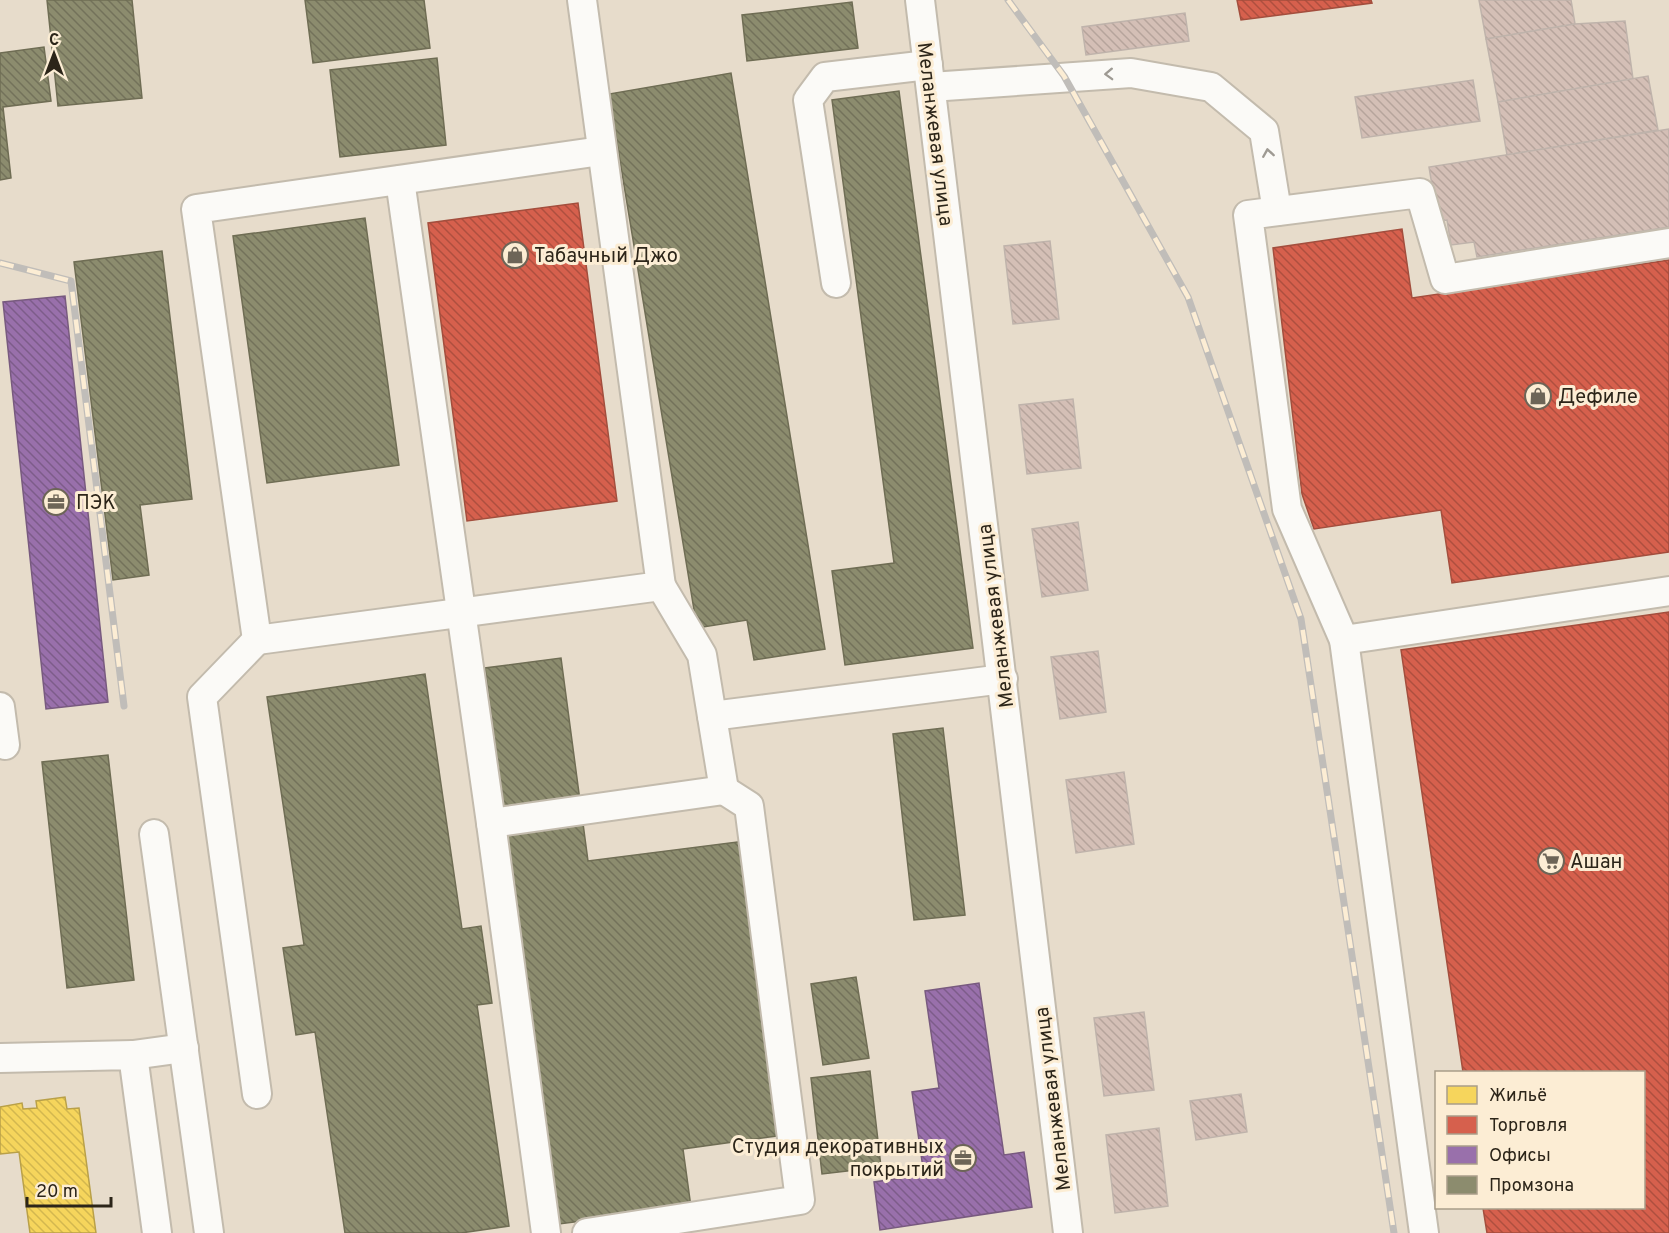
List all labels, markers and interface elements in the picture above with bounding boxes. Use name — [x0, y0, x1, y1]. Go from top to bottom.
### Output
north arrow — [24, 24, 84, 84]
text: С — [49, 31, 59, 51]
street label: Меланжевая улица — [910, 41, 958, 228]
one-way arrow — [1104, 68, 1113, 81]
one-way arrow — [1262, 149, 1275, 159]
shop icon: Табачный Джо — [500, 240, 530, 270]
place label: Табачный Джо — [534, 244, 678, 270]
shop icon: Дефиле — [1523, 381, 1553, 411]
place label: Дефиле — [1558, 385, 1638, 411]
office icon: ПЭК — [41, 487, 71, 517]
place label: ПЭК — [76, 491, 116, 517]
street label: Меланжевая улица — [973, 522, 1021, 709]
supermarket icon: Ашан — [1536, 846, 1566, 876]
place label: Ашан — [1570, 850, 1622, 876]
street label: Меланжевая улица — [1030, 1005, 1078, 1192]
legend — [1435, 1071, 1645, 1209]
text: Жильё — [1489, 1085, 1547, 1108]
text: Торговля — [1489, 1115, 1567, 1138]
place label: Студия декоративных покрытий — [732, 1135, 944, 1184]
office icon: Студия декоративных покрытий — [948, 1143, 978, 1173]
text: Офисы — [1489, 1145, 1551, 1168]
scale bar — [27, 1170, 111, 1208]
text: Промзона — [1489, 1175, 1574, 1198]
text: 20 m — [36, 1181, 78, 1204]

